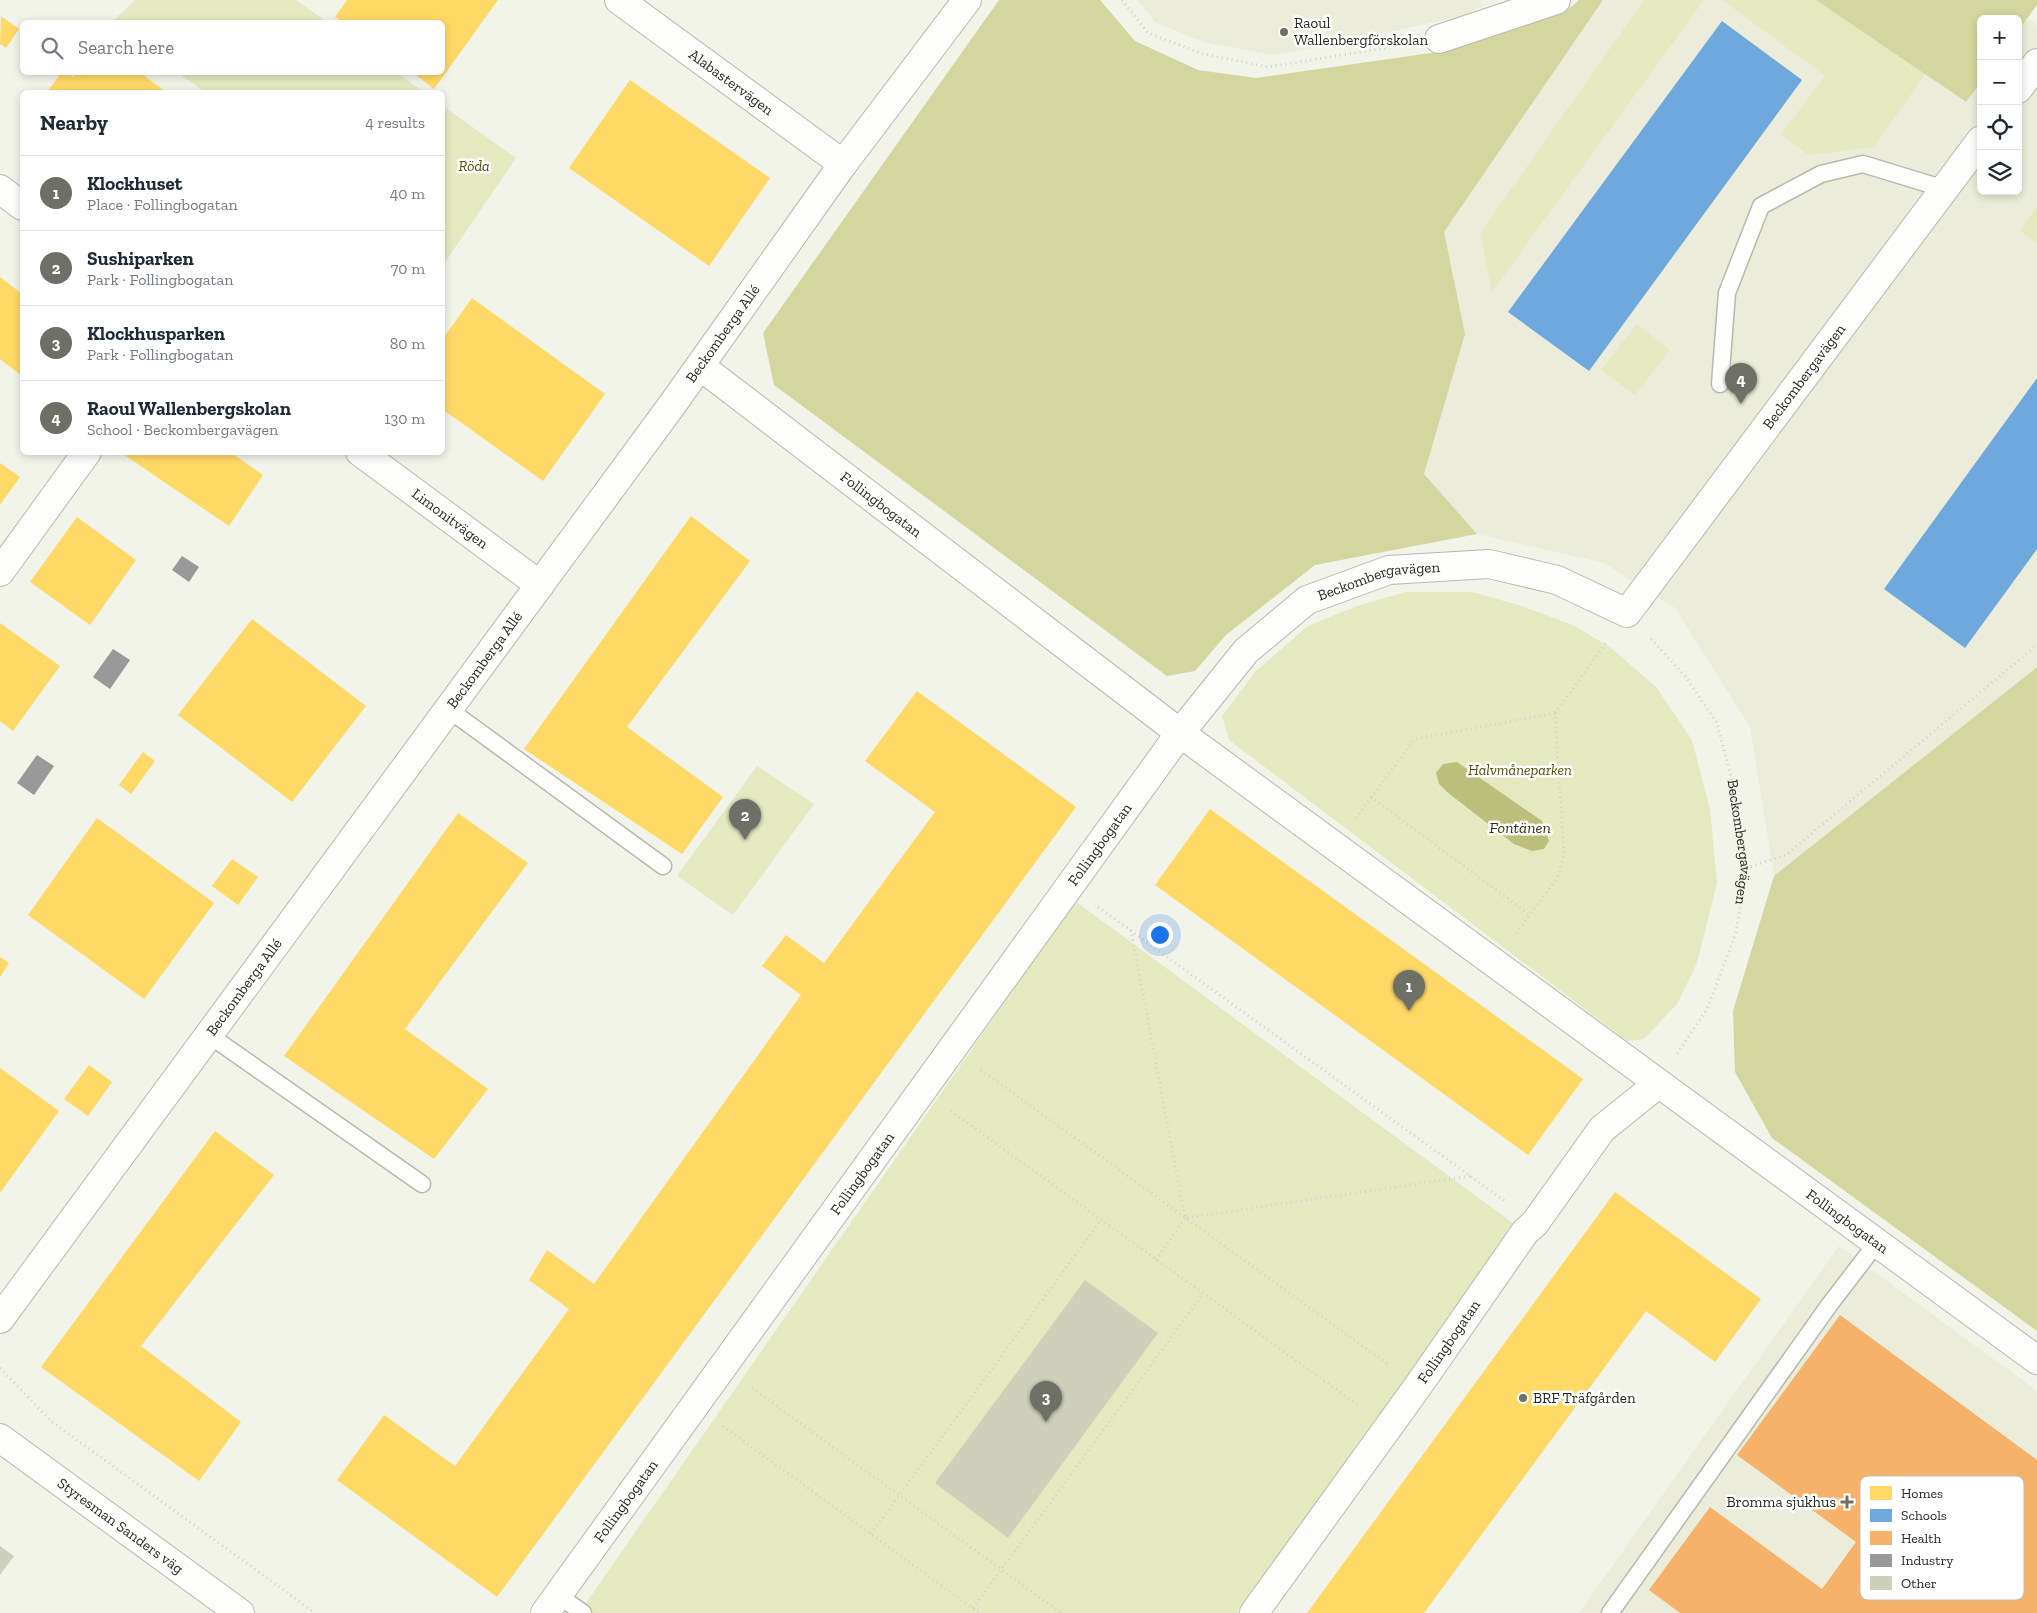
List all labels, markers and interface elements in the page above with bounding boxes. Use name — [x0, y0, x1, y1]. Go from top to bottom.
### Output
place label: Raoul Wallenbergförskolan — [1294, 14, 1429, 49]
map controls — [1977, 15, 2022, 195]
button: + — [1977, 15, 2022, 60]
search box — [20, 20, 445, 75]
marker: Raoul Wallenbergförskolan — [1278, 26, 1290, 38]
icon: search — [38, 34, 66, 62]
text: Search here — [78, 36, 174, 59]
street label: Alabastervägen — [685, 45, 777, 119]
button: − — [1977, 60, 2022, 105]
button: locate — [1977, 105, 2022, 150]
text: Nearby — [40, 110, 108, 135]
text: 4 results — [365, 113, 425, 132]
button: layers — [1977, 150, 2022, 195]
park label: Röda — [458, 157, 490, 175]
text: Klockhuset — [87, 172, 182, 195]
text: 1 — [53, 184, 59, 203]
text: 40 m — [390, 184, 425, 203]
text: Place · Follingbogatan — [87, 195, 238, 214]
text: Sushiparken — [87, 247, 194, 270]
text: 2 — [52, 259, 60, 278]
text: 70 m — [391, 259, 425, 278]
text: Park · Follingbogatan — [87, 270, 233, 289]
street label: Beckomberga Allé — [682, 281, 764, 386]
street label: Beckombergavägen — [1759, 320, 1849, 433]
text: Klockhusparken — [87, 322, 225, 345]
text: 3 — [52, 334, 60, 353]
text: 80 m — [390, 334, 425, 353]
text: Park · Follingbogatan — [87, 345, 233, 364]
pin: 4 — [1725, 363, 1757, 404]
text: Raoul Wallenbergskolan — [87, 397, 291, 420]
text: 4 — [51, 409, 61, 428]
text: 130 m — [384, 409, 425, 428]
text: School · Beckombergavägen — [87, 420, 278, 439]
street label: Follingbogatan — [837, 468, 926, 541]
street label: Limonitvägen — [408, 485, 492, 553]
street label: Beckombergavägen — [1315, 558, 1441, 604]
street label: Beckomberga Allé — [443, 608, 526, 712]
park label: Halvmåneparken — [1468, 761, 1572, 779]
street label: Beckombergavägen — [1723, 778, 1755, 906]
pin: 2 — [729, 799, 761, 840]
street label: Follingbogatan — [1064, 799, 1136, 889]
water label: Fontänen — [1489, 818, 1551, 837]
your location — [1147, 922, 1173, 948]
street label: Beckomberga Allé — [202, 935, 286, 1039]
pin: 1 — [1393, 970, 1425, 1011]
street label: Follingbogatan — [826, 1128, 898, 1218]
street label: Follingbogatan — [1803, 1185, 1892, 1257]
street label: Follingbogatan — [1414, 1296, 1484, 1387]
pin: 3 — [1030, 1381, 1062, 1422]
place label: BRF Träfgården — [1533, 1389, 1636, 1407]
marker: BRF Träfgården — [1517, 1392, 1529, 1404]
street label: Follingbogatan — [590, 1456, 662, 1546]
street label: Styresman Sanders väg — [54, 1474, 187, 1578]
legend — [1860, 1476, 2024, 1600]
text: Homes — [1901, 1485, 1943, 1502]
place label: Bromma sjukhus — [1726, 1493, 1836, 1511]
marker: Bromma sjukhus — [1840, 1495, 1854, 1509]
text: Schools — [1901, 1507, 1947, 1524]
text: Health — [1901, 1530, 1942, 1547]
text: Industry — [1901, 1552, 1954, 1569]
text: Other — [1901, 1575, 1937, 1592]

